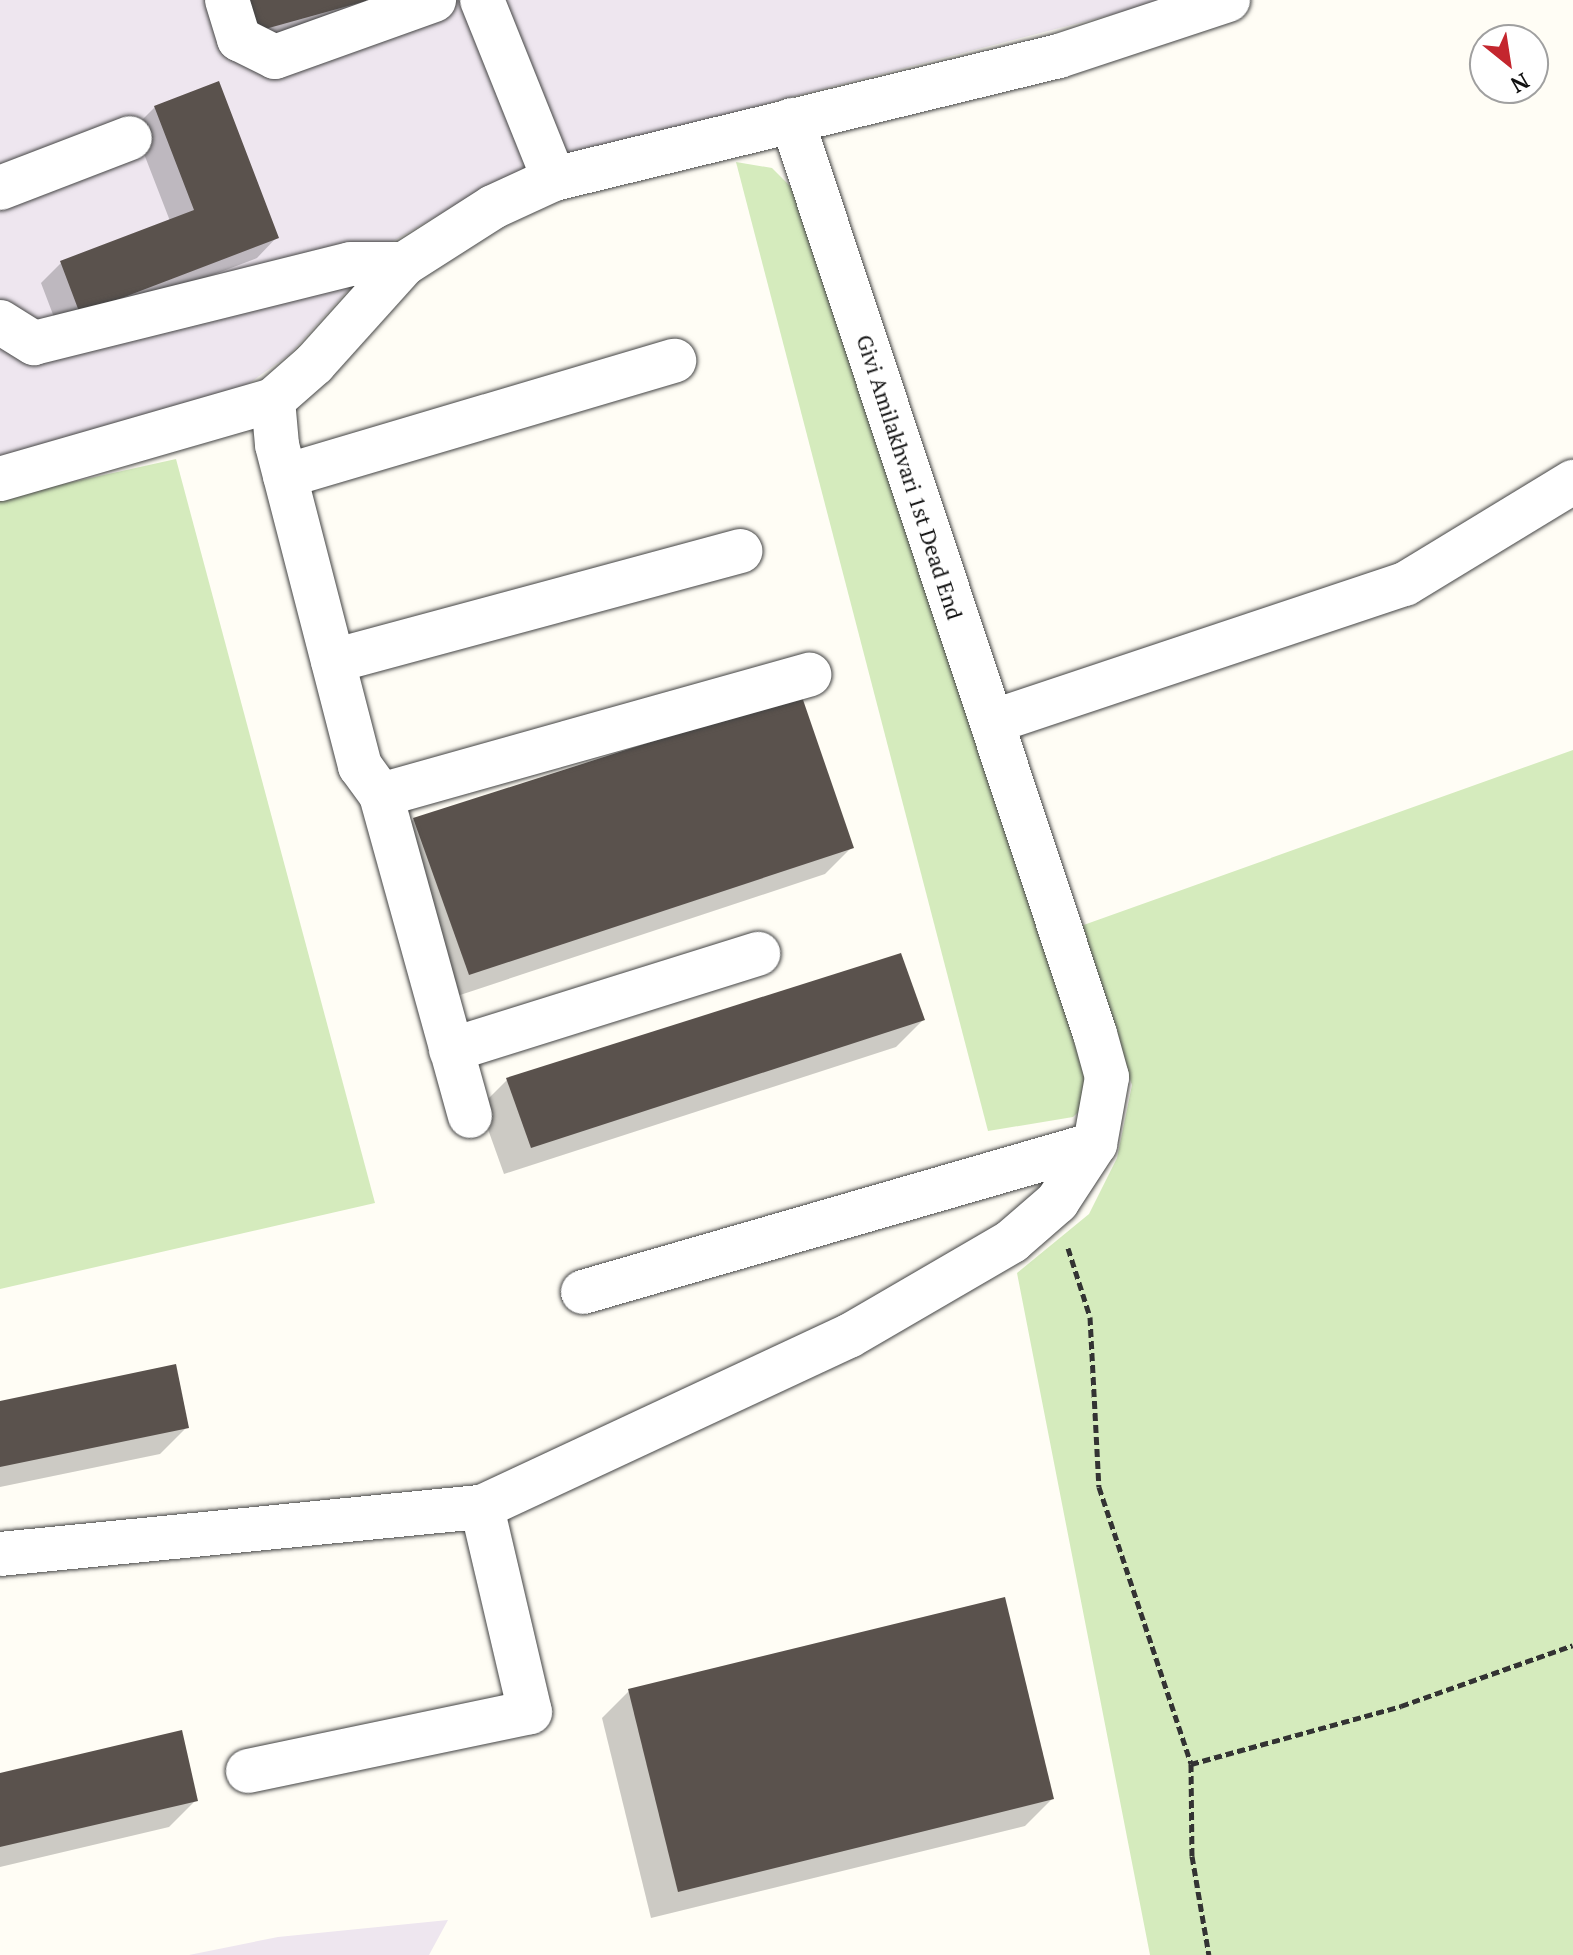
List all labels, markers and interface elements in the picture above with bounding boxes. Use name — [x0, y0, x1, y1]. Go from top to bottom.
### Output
north arrow — [1469, 24, 1549, 104]
text: N — [1506, 67, 1535, 100]
street label: Givi Amilakhvari 1st Dead End — [851, 331, 969, 623]

